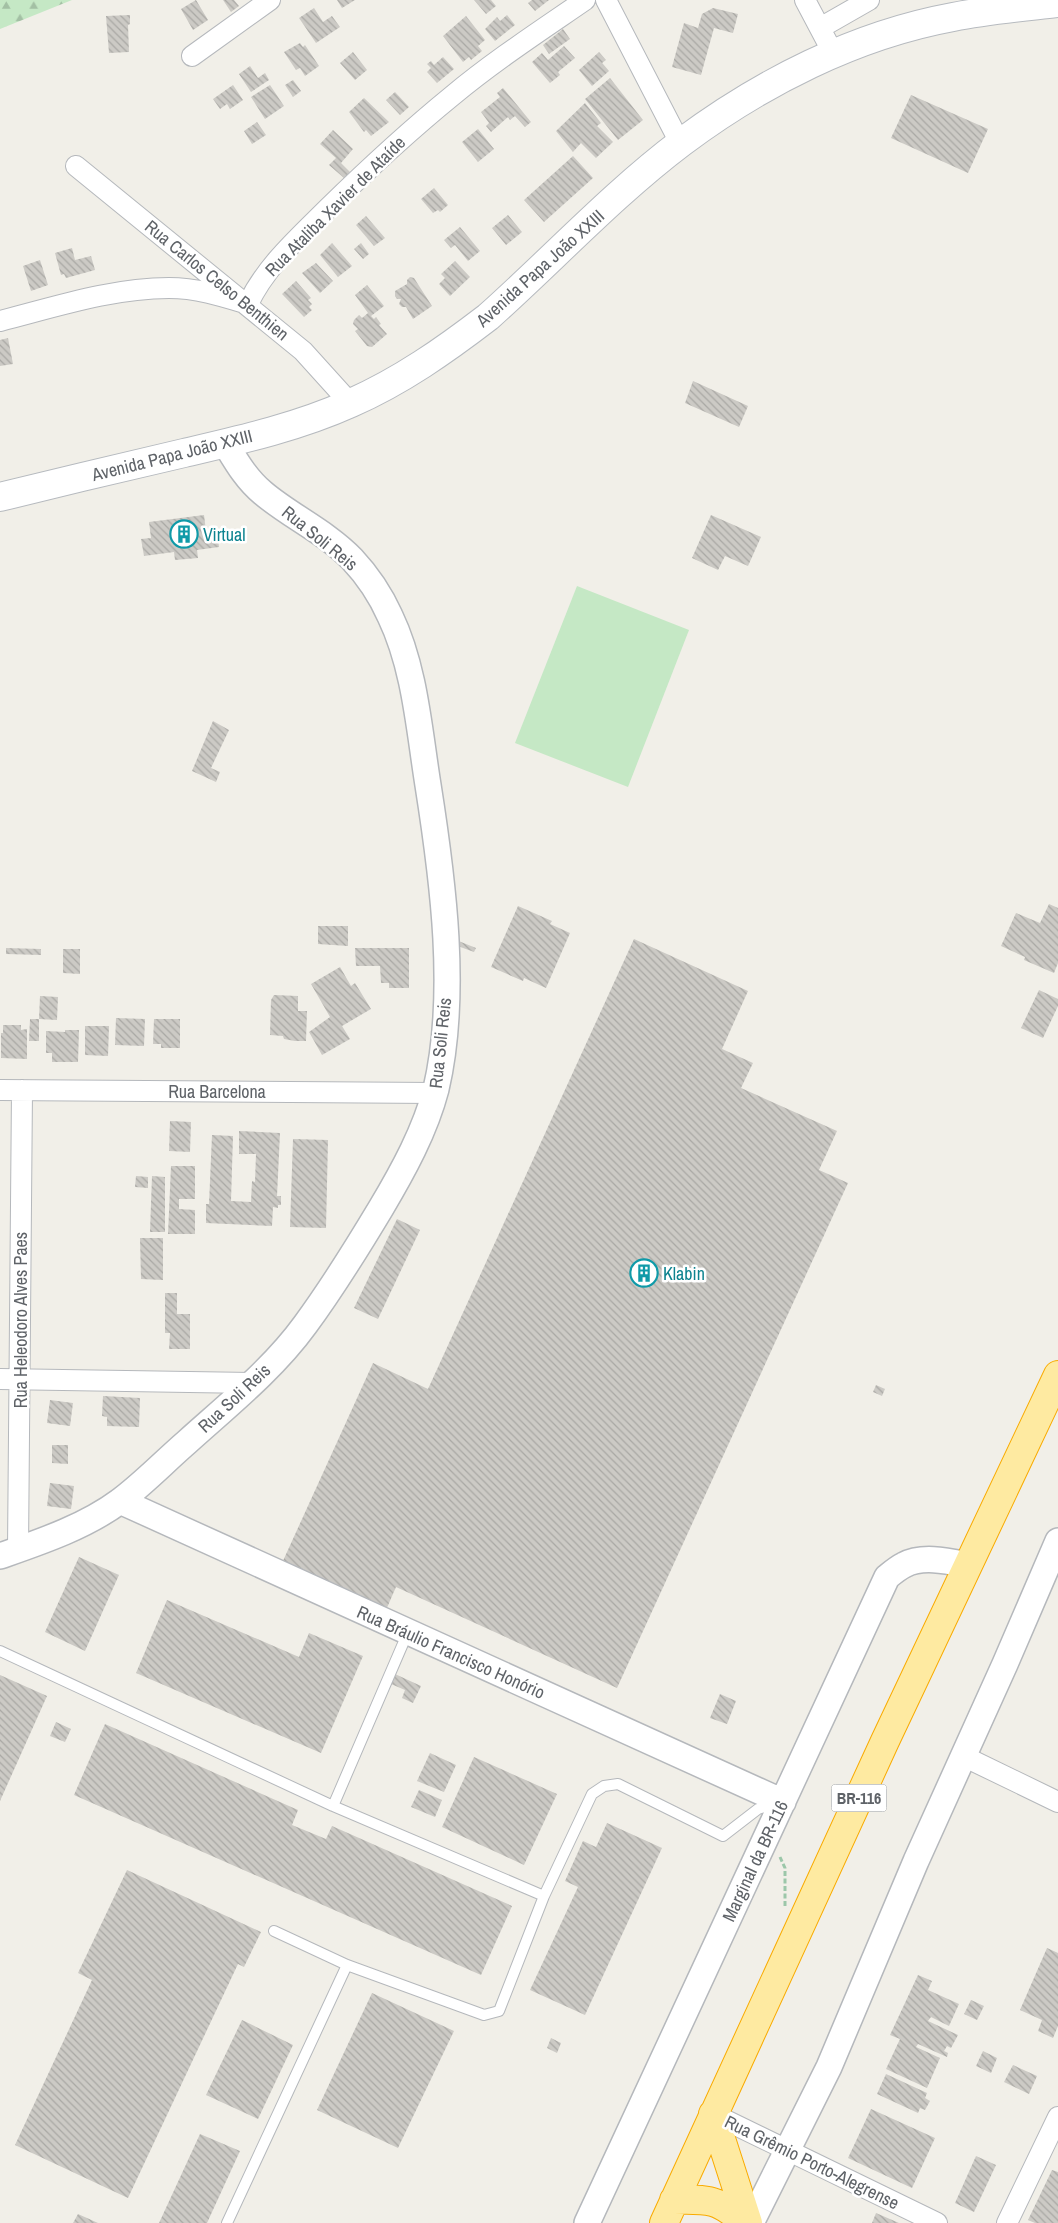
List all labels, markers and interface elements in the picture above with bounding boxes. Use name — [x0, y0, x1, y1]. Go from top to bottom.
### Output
street label: Rua Ataliba Xavier de Ataíde — [259, 130, 411, 282]
street label: Avenida Papa João XXIII — [470, 204, 610, 333]
street label: Rua Carlos Celso Benthien — [140, 214, 294, 346]
street label: Avenida Papa João XXIII — [88, 423, 255, 487]
street label: Rua Soli Reis — [277, 500, 363, 576]
building icon: Virtual — [169, 519, 199, 549]
place label: Virtual — [203, 522, 245, 547]
street label: Rua Soli Reis — [423, 996, 457, 1090]
street label: Rua Barcelona — [168, 1079, 266, 1104]
street label: Rua Heleodoro Alves Paes — [8, 1232, 33, 1408]
building icon: Klabin — [629, 1258, 659, 1288]
place label: Klabin — [663, 1261, 705, 1286]
street label: Rua Soli Reis — [192, 1358, 276, 1438]
street label: Rua Bráulio Francisco Honório — [353, 1599, 549, 1705]
road number: BR-116 — [832, 1785, 886, 1812]
street label: Marginal da BR-116 — [716, 1796, 794, 1926]
street label: Rua Grêmio Porto-Alegrense — [721, 2109, 903, 2215]

